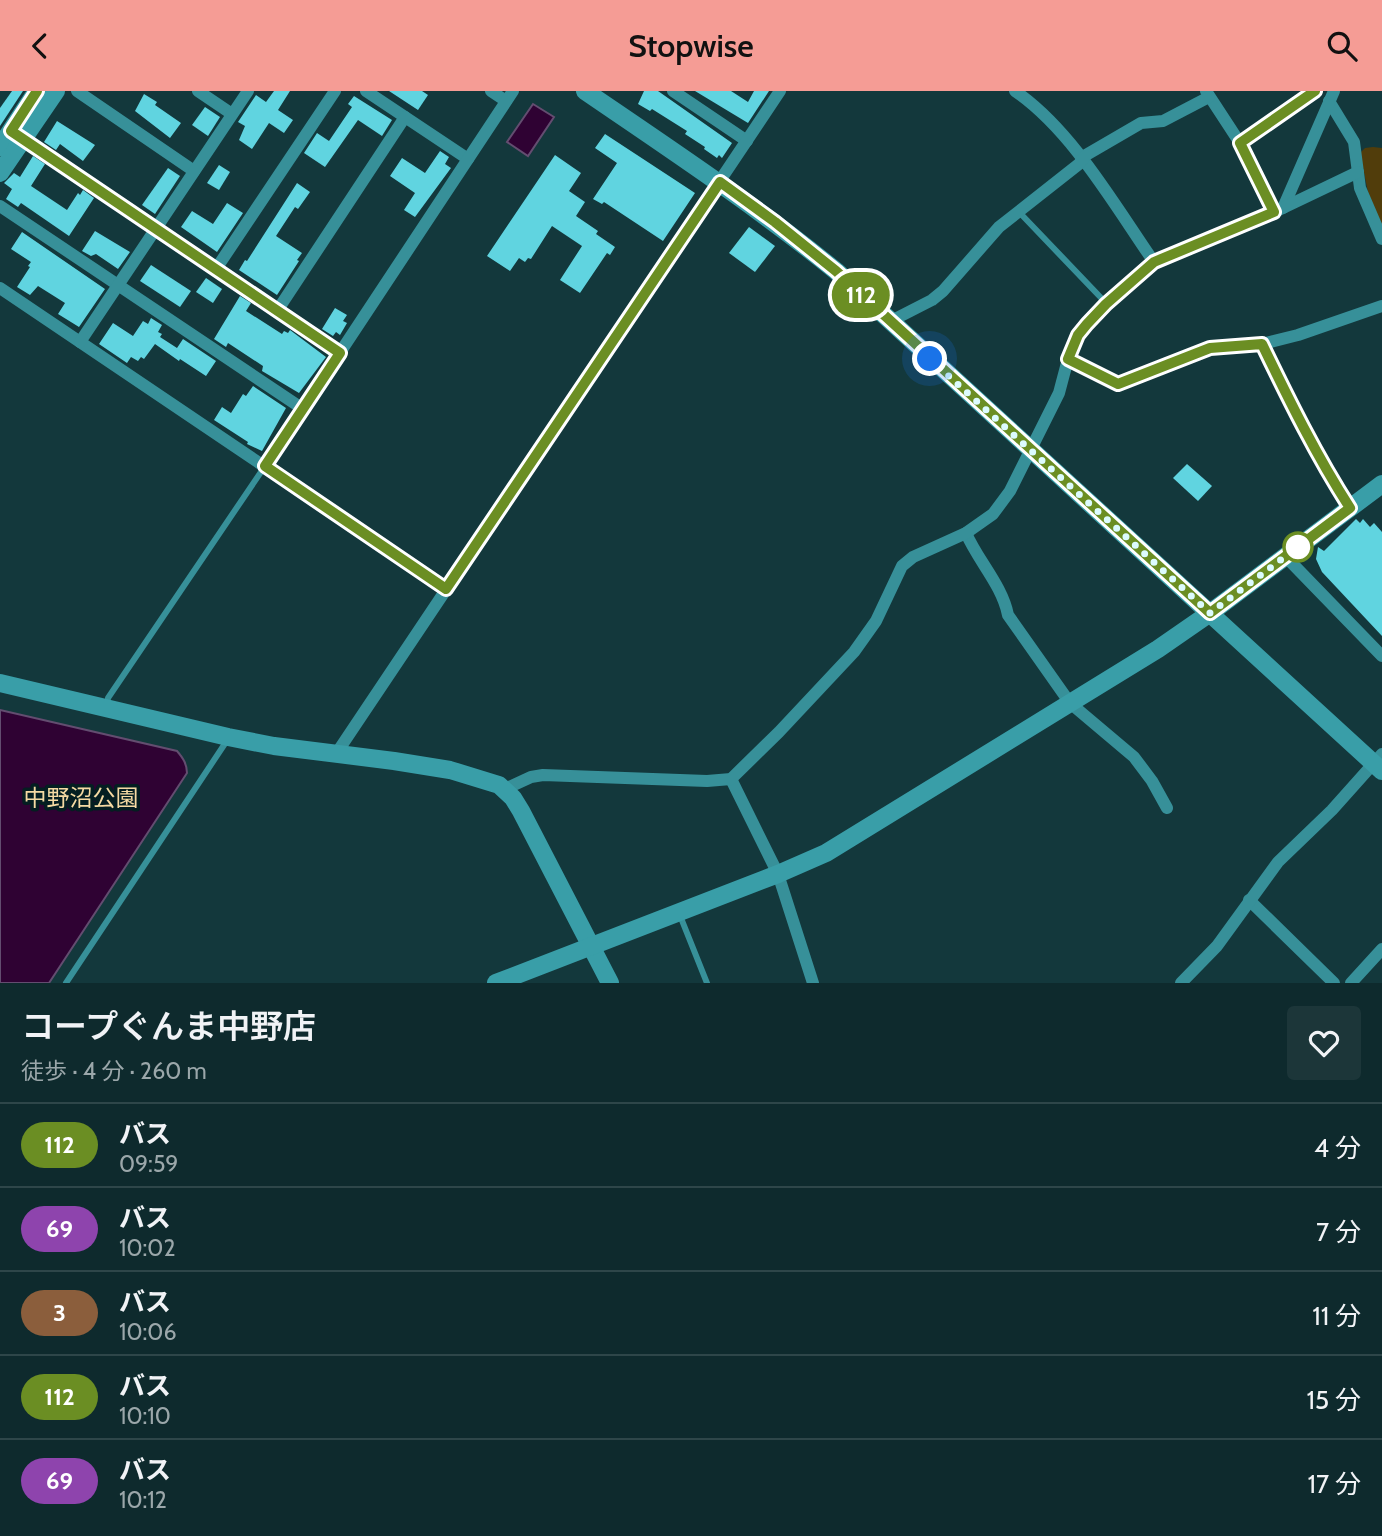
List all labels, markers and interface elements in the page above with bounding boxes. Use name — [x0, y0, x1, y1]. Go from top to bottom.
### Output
text: Stopwise — [628, 26, 754, 65]
icon: back — [21, 27, 59, 65]
icon: search — [1323, 27, 1361, 65]
line badge: 112 — [821, 272, 901, 318]
text: 112 — [846, 280, 876, 309]
your location — [912, 341, 947, 376]
unlabelled marker — [1283, 532, 1313, 562]
park label: 中野沼公園 — [24, 784, 139, 812]
text: コープぐんま中野店 — [21, 1006, 316, 1046]
button: heart — [1287, 1006, 1361, 1080]
text: 徒歩 · 4 分 · 260 m — [21, 1057, 207, 1085]
text: バス — [119, 1118, 171, 1150]
text: 112 — [44, 1130, 75, 1159]
text: 4 分 — [1314, 1132, 1361, 1164]
text: 09:59 — [119, 1150, 178, 1178]
text: バス — [119, 1202, 171, 1234]
text: 69 — [46, 1214, 73, 1243]
text: 7 分 — [1316, 1216, 1361, 1248]
text: 10:02 — [119, 1234, 175, 1262]
text: バス — [119, 1286, 171, 1318]
text: 3 — [53, 1298, 66, 1327]
text: 11 分 — [1312, 1300, 1361, 1332]
text: 10:06 — [119, 1318, 176, 1346]
text: バス — [119, 1370, 171, 1402]
text: 112 — [44, 1382, 75, 1411]
text: 15 分 — [1307, 1384, 1361, 1416]
text: 10:10 — [119, 1402, 171, 1430]
text: バス — [119, 1454, 171, 1486]
text: 69 — [46, 1466, 73, 1495]
text: 17 分 — [1308, 1468, 1361, 1500]
text: 10:12 — [119, 1486, 167, 1514]

